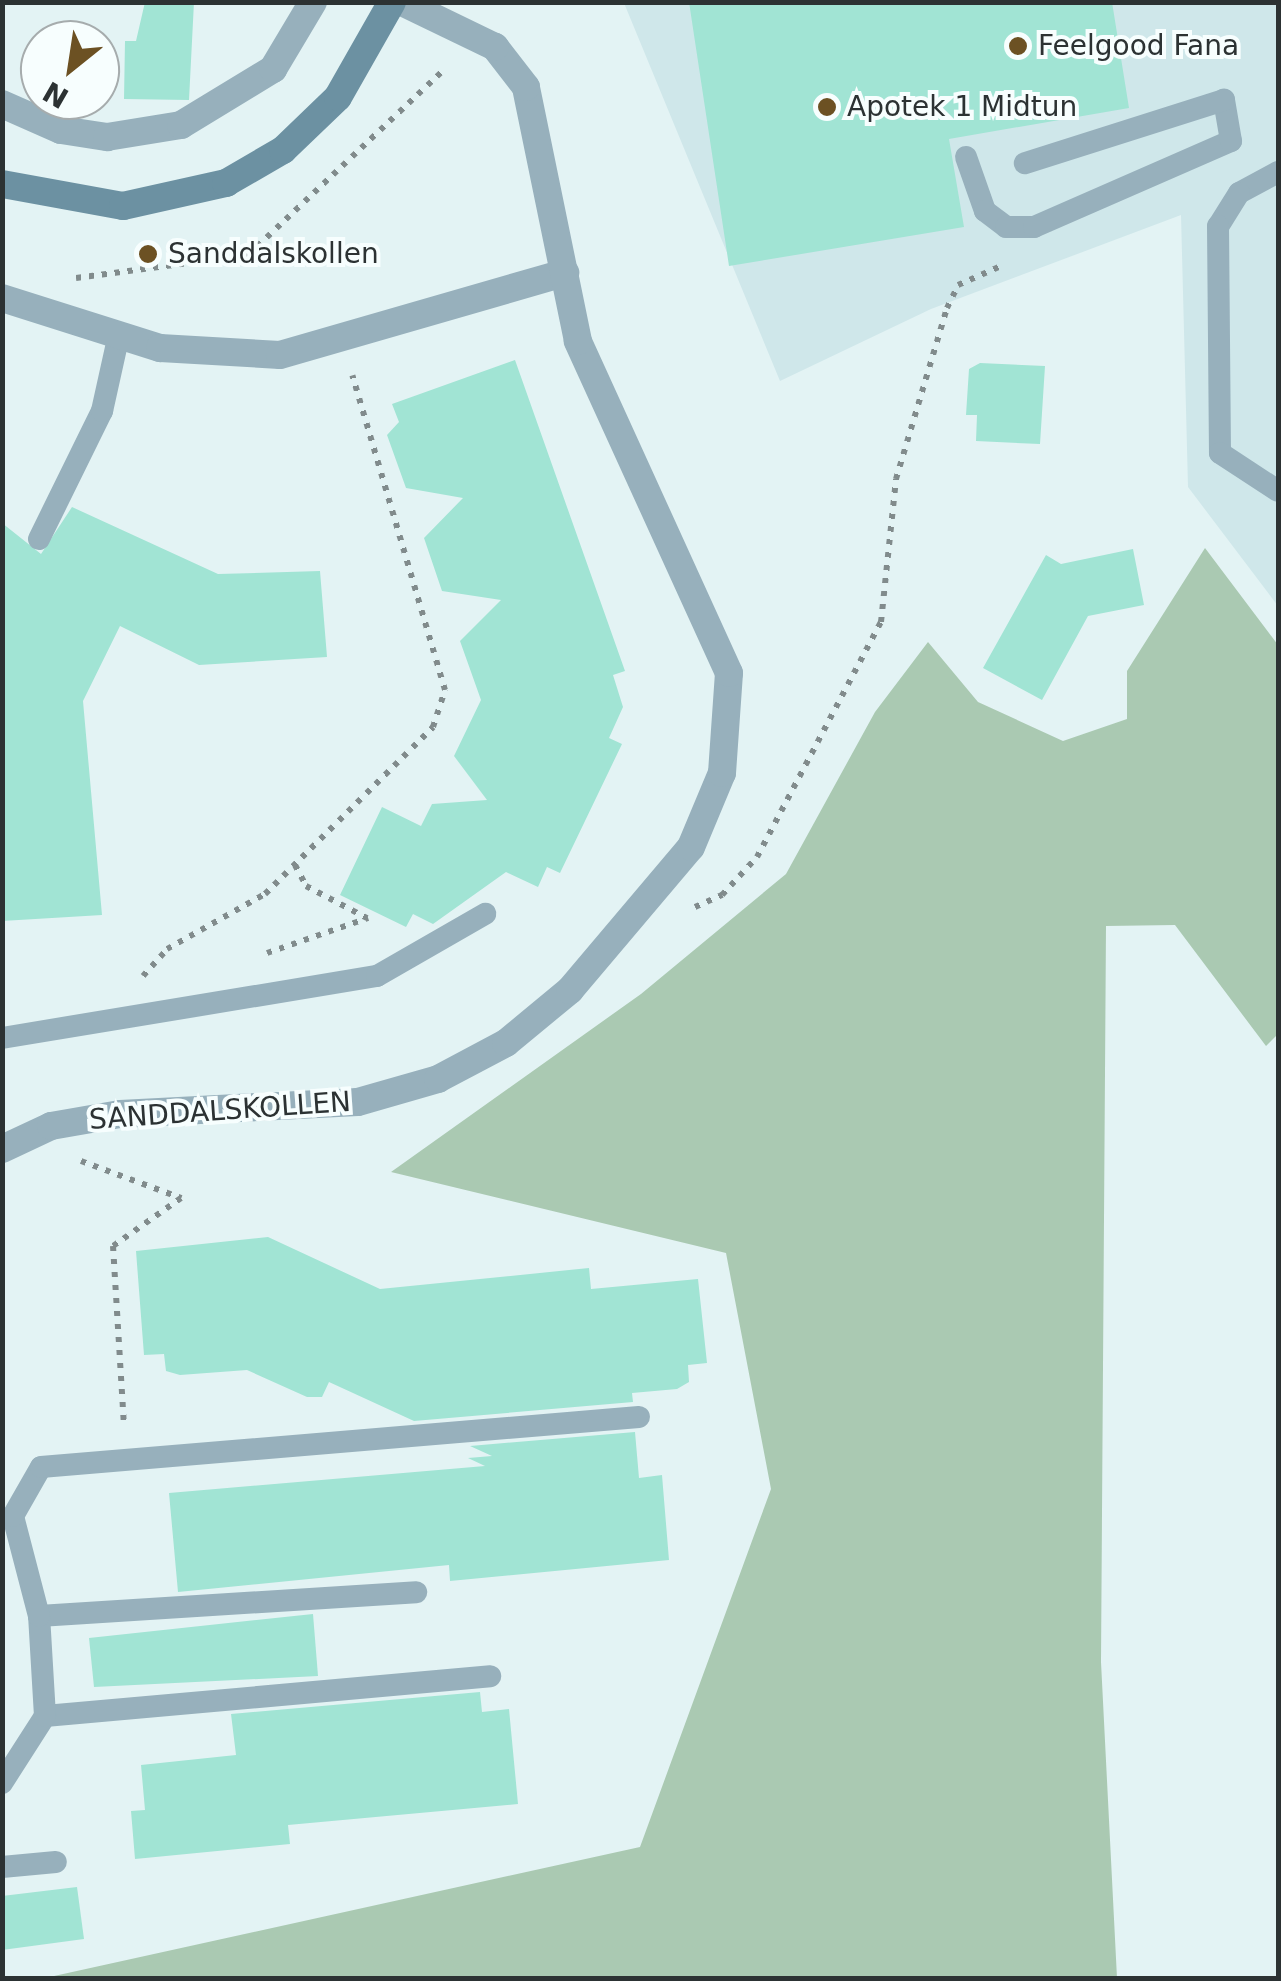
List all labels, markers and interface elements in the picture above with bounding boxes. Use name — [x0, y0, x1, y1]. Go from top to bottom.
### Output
north arrow — [20, 20, 120, 120]
place label: Feelgood Fana — [1038, 29, 1239, 63]
marker: Feelgood Fana — [1007, 35, 1029, 57]
text: N — [37, 75, 74, 115]
place label: Apotek 1 Midtun — [847, 90, 1077, 124]
marker: Apotek 1 Midtun — [816, 96, 838, 118]
place label: Sanddalskollen — [168, 237, 379, 271]
marker: Sanddalskollen — [137, 243, 159, 265]
street label: SANDDALSKOLLEN — [88, 1085, 352, 1137]

